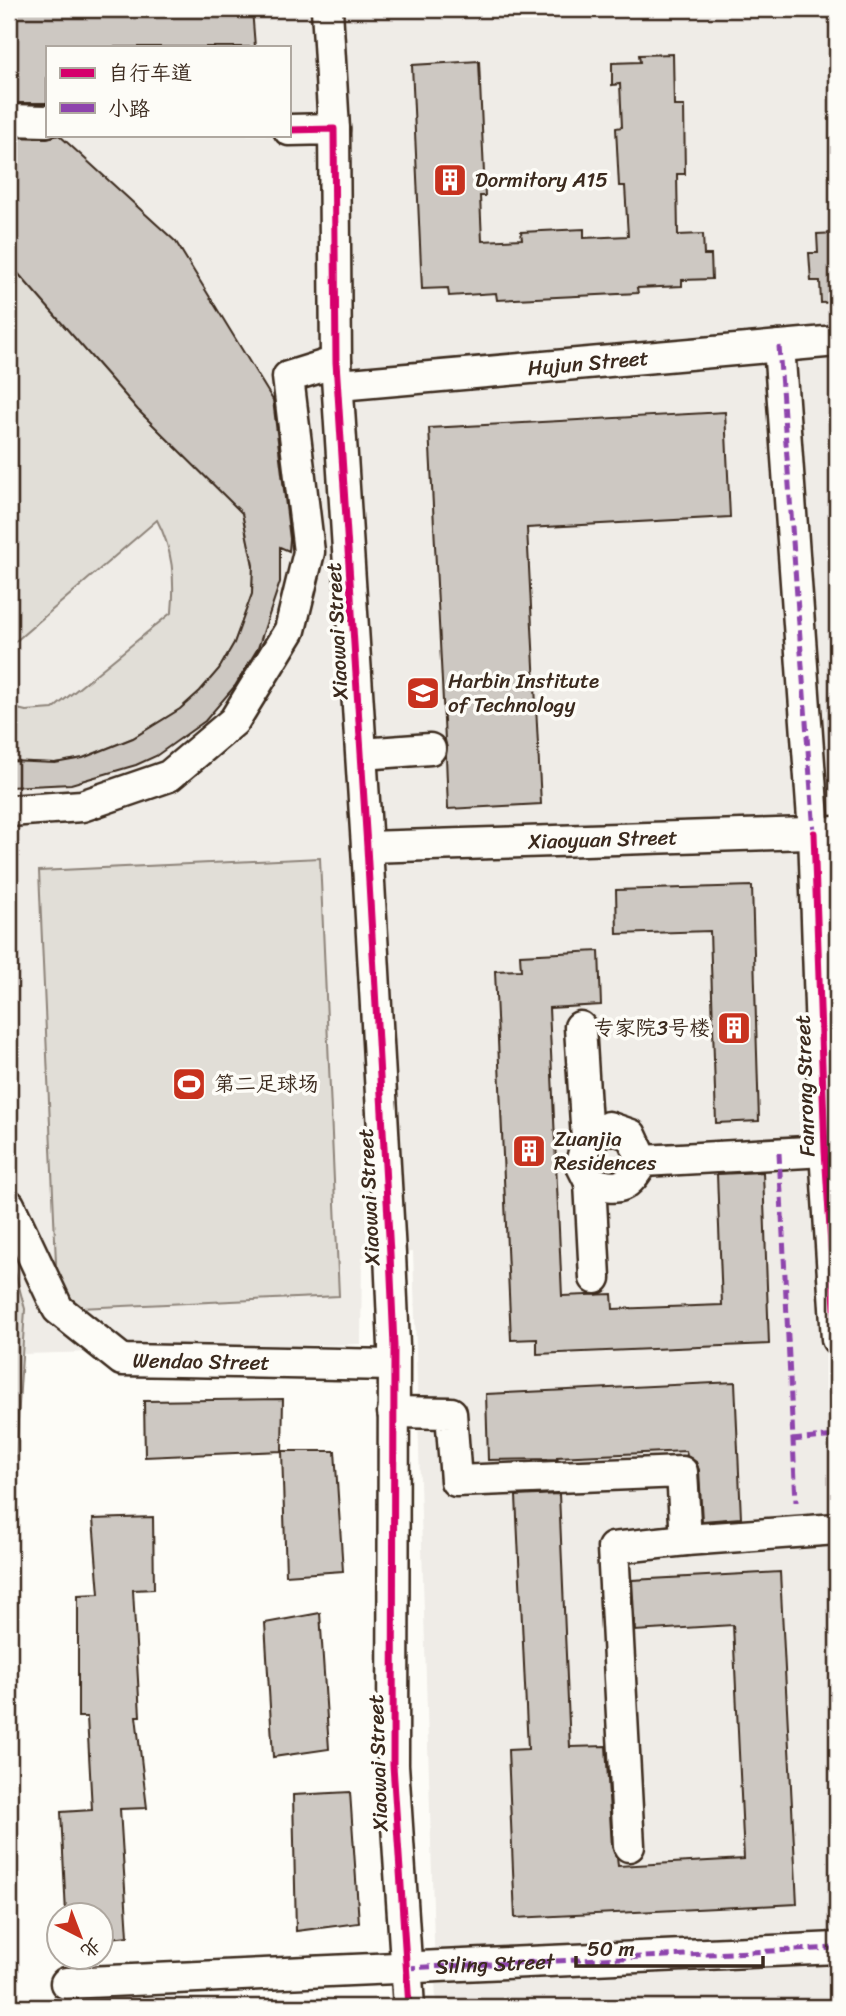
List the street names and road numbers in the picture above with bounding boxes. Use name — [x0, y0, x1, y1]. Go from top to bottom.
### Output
street label: Hujun Street — [526, 339, 650, 387]
street label: Xiaowai Street — [314, 562, 360, 701]
street label: Xiaoyuan Street — [527, 818, 678, 861]
street label: Fanrong Street — [784, 1014, 826, 1158]
street label: Xiaowai Street — [346, 1128, 392, 1267]
street label: Wendao Street — [132, 1341, 270, 1382]
street label: Xiaowai Street — [357, 1694, 399, 1833]
street label: Siling Street — [434, 1942, 557, 1986]

